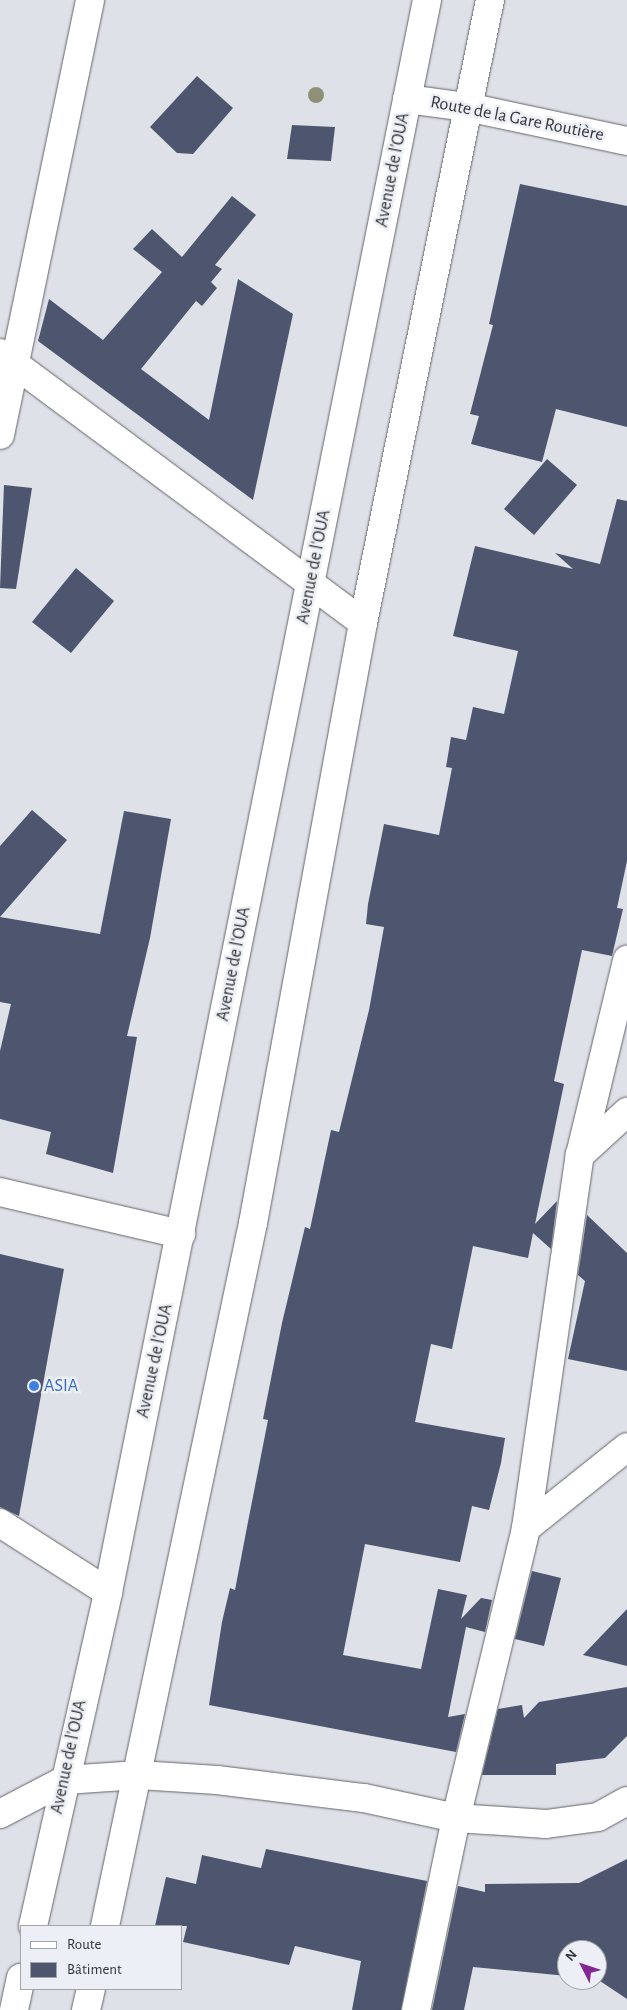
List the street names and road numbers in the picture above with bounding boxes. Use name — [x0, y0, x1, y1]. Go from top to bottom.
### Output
street label: Route de la Gare Routière — [429, 92, 605, 146]
street label: Avenue de l'OUA — [371, 111, 415, 229]
street label: Avenue de l'OUA — [292, 508, 336, 626]
street label: Avenue de l'OUA — [212, 905, 256, 1023]
street label: Avenue de l'OUA — [132, 1302, 178, 1420]
street label: Avenue de l'OUA — [46, 1698, 92, 1816]

